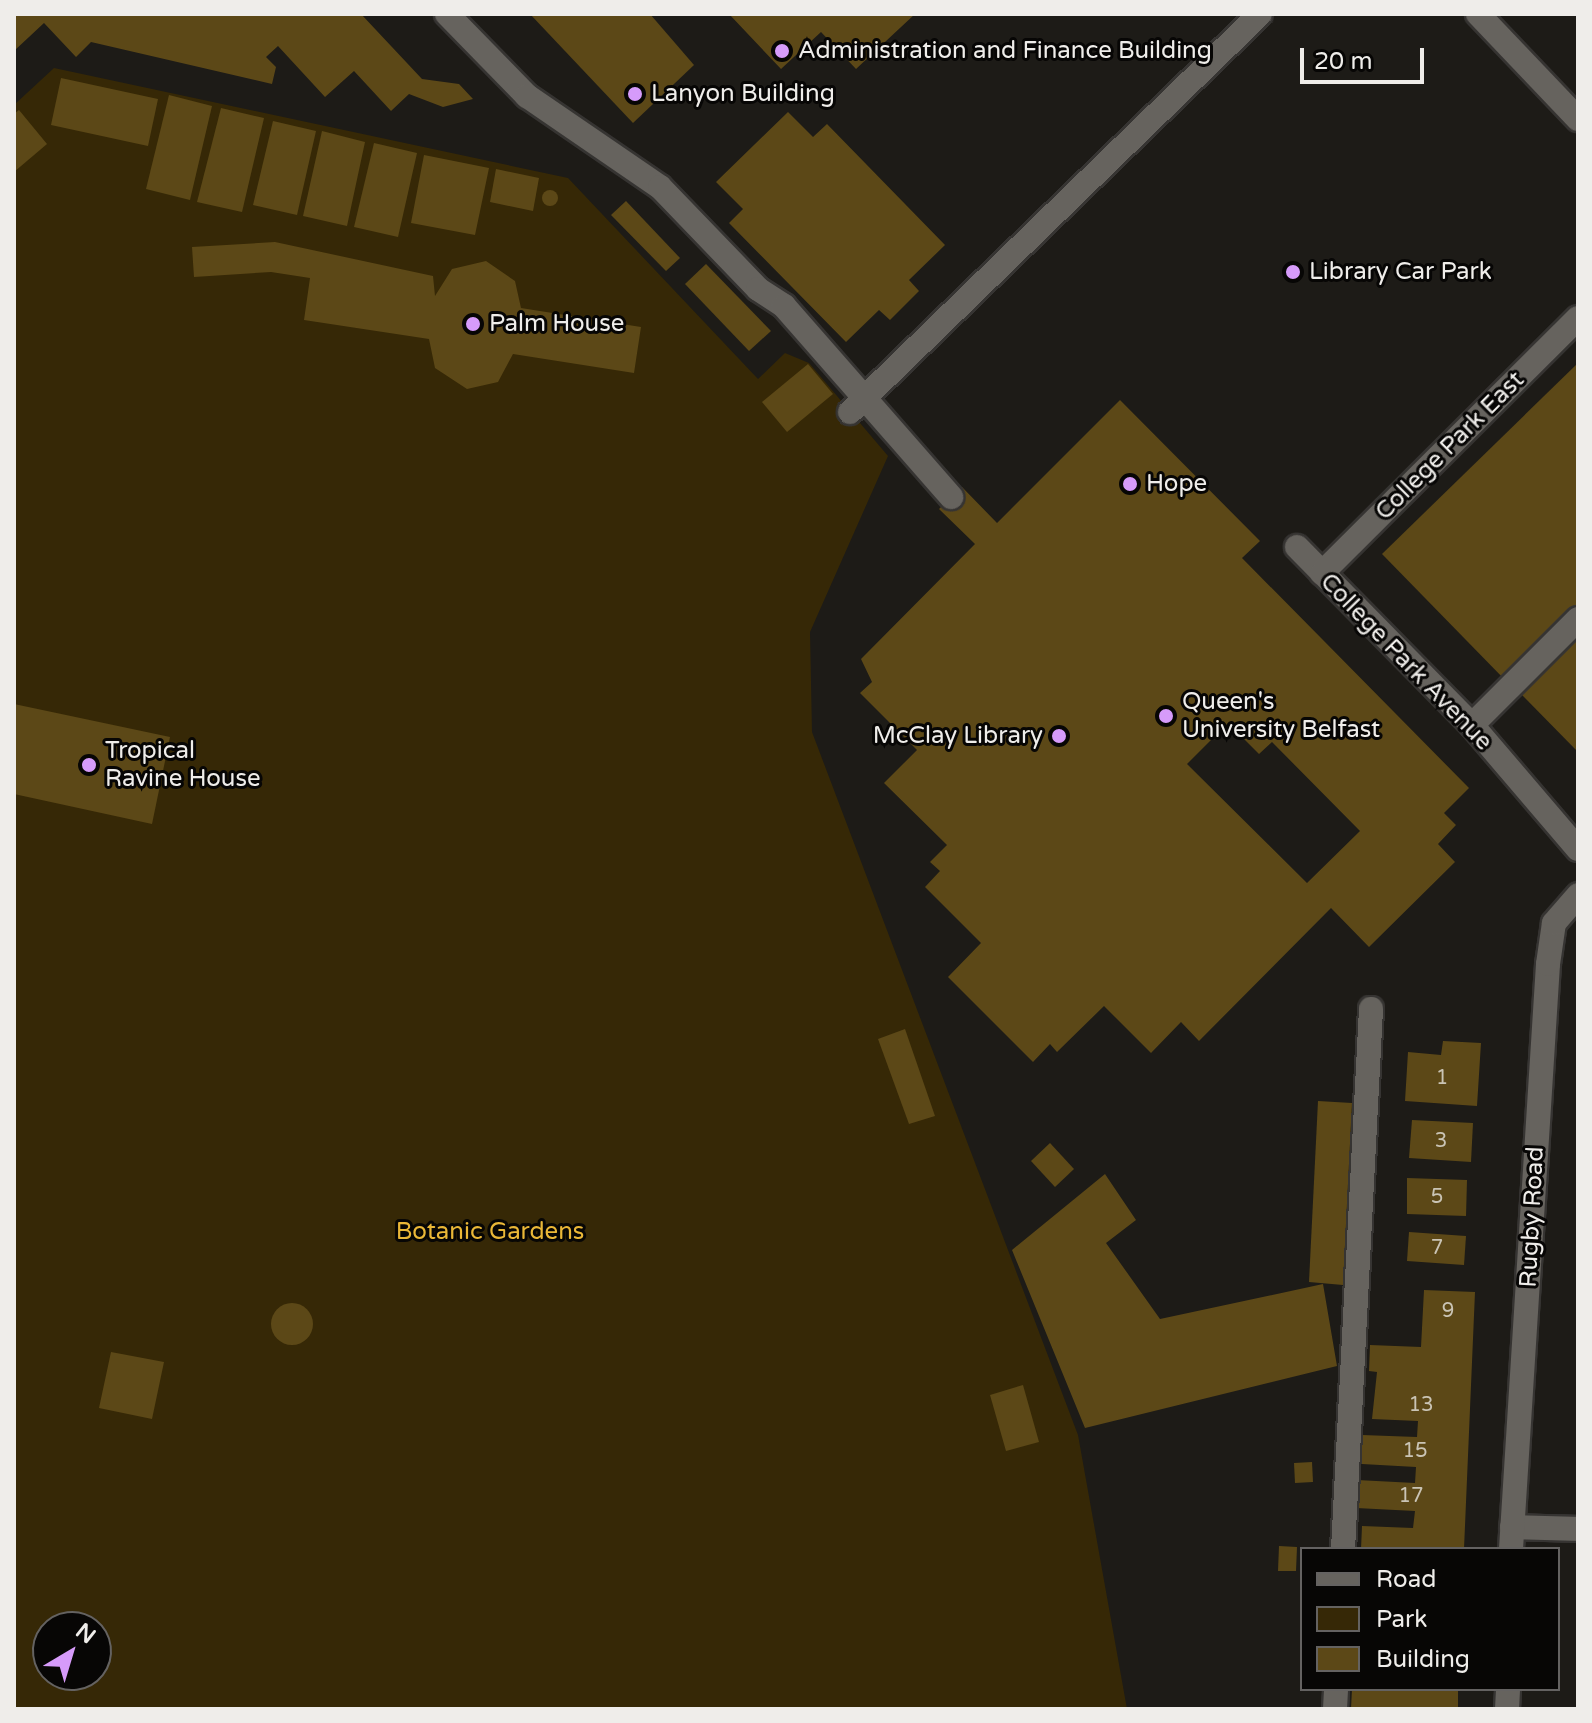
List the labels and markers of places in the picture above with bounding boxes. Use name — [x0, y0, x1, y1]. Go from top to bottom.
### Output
place label: Administration and Finance Building — [798, 37, 1212, 65]
marker: Administration and Finance Building — [773, 42, 791, 60]
place label: Lanyon Building — [651, 80, 835, 108]
marker: Lanyon Building — [626, 85, 644, 103]
place label: Library Car Park — [1309, 258, 1492, 286]
marker: Library Car Park — [1284, 263, 1302, 281]
place label: Palm House — [489, 310, 624, 338]
marker: Palm House — [464, 315, 482, 333]
place label: Hope — [1146, 470, 1207, 498]
marker: Hope — [1121, 475, 1139, 493]
place label: Queen's University Belfast — [1182, 688, 1380, 744]
marker: Queen's University Belfast — [1157, 707, 1175, 725]
place label: McClay Library — [873, 722, 1043, 750]
marker: McClay Library — [1050, 727, 1068, 745]
place label: Tropical Ravine House — [105, 737, 261, 793]
marker: Tropical Ravine House — [80, 756, 98, 774]

